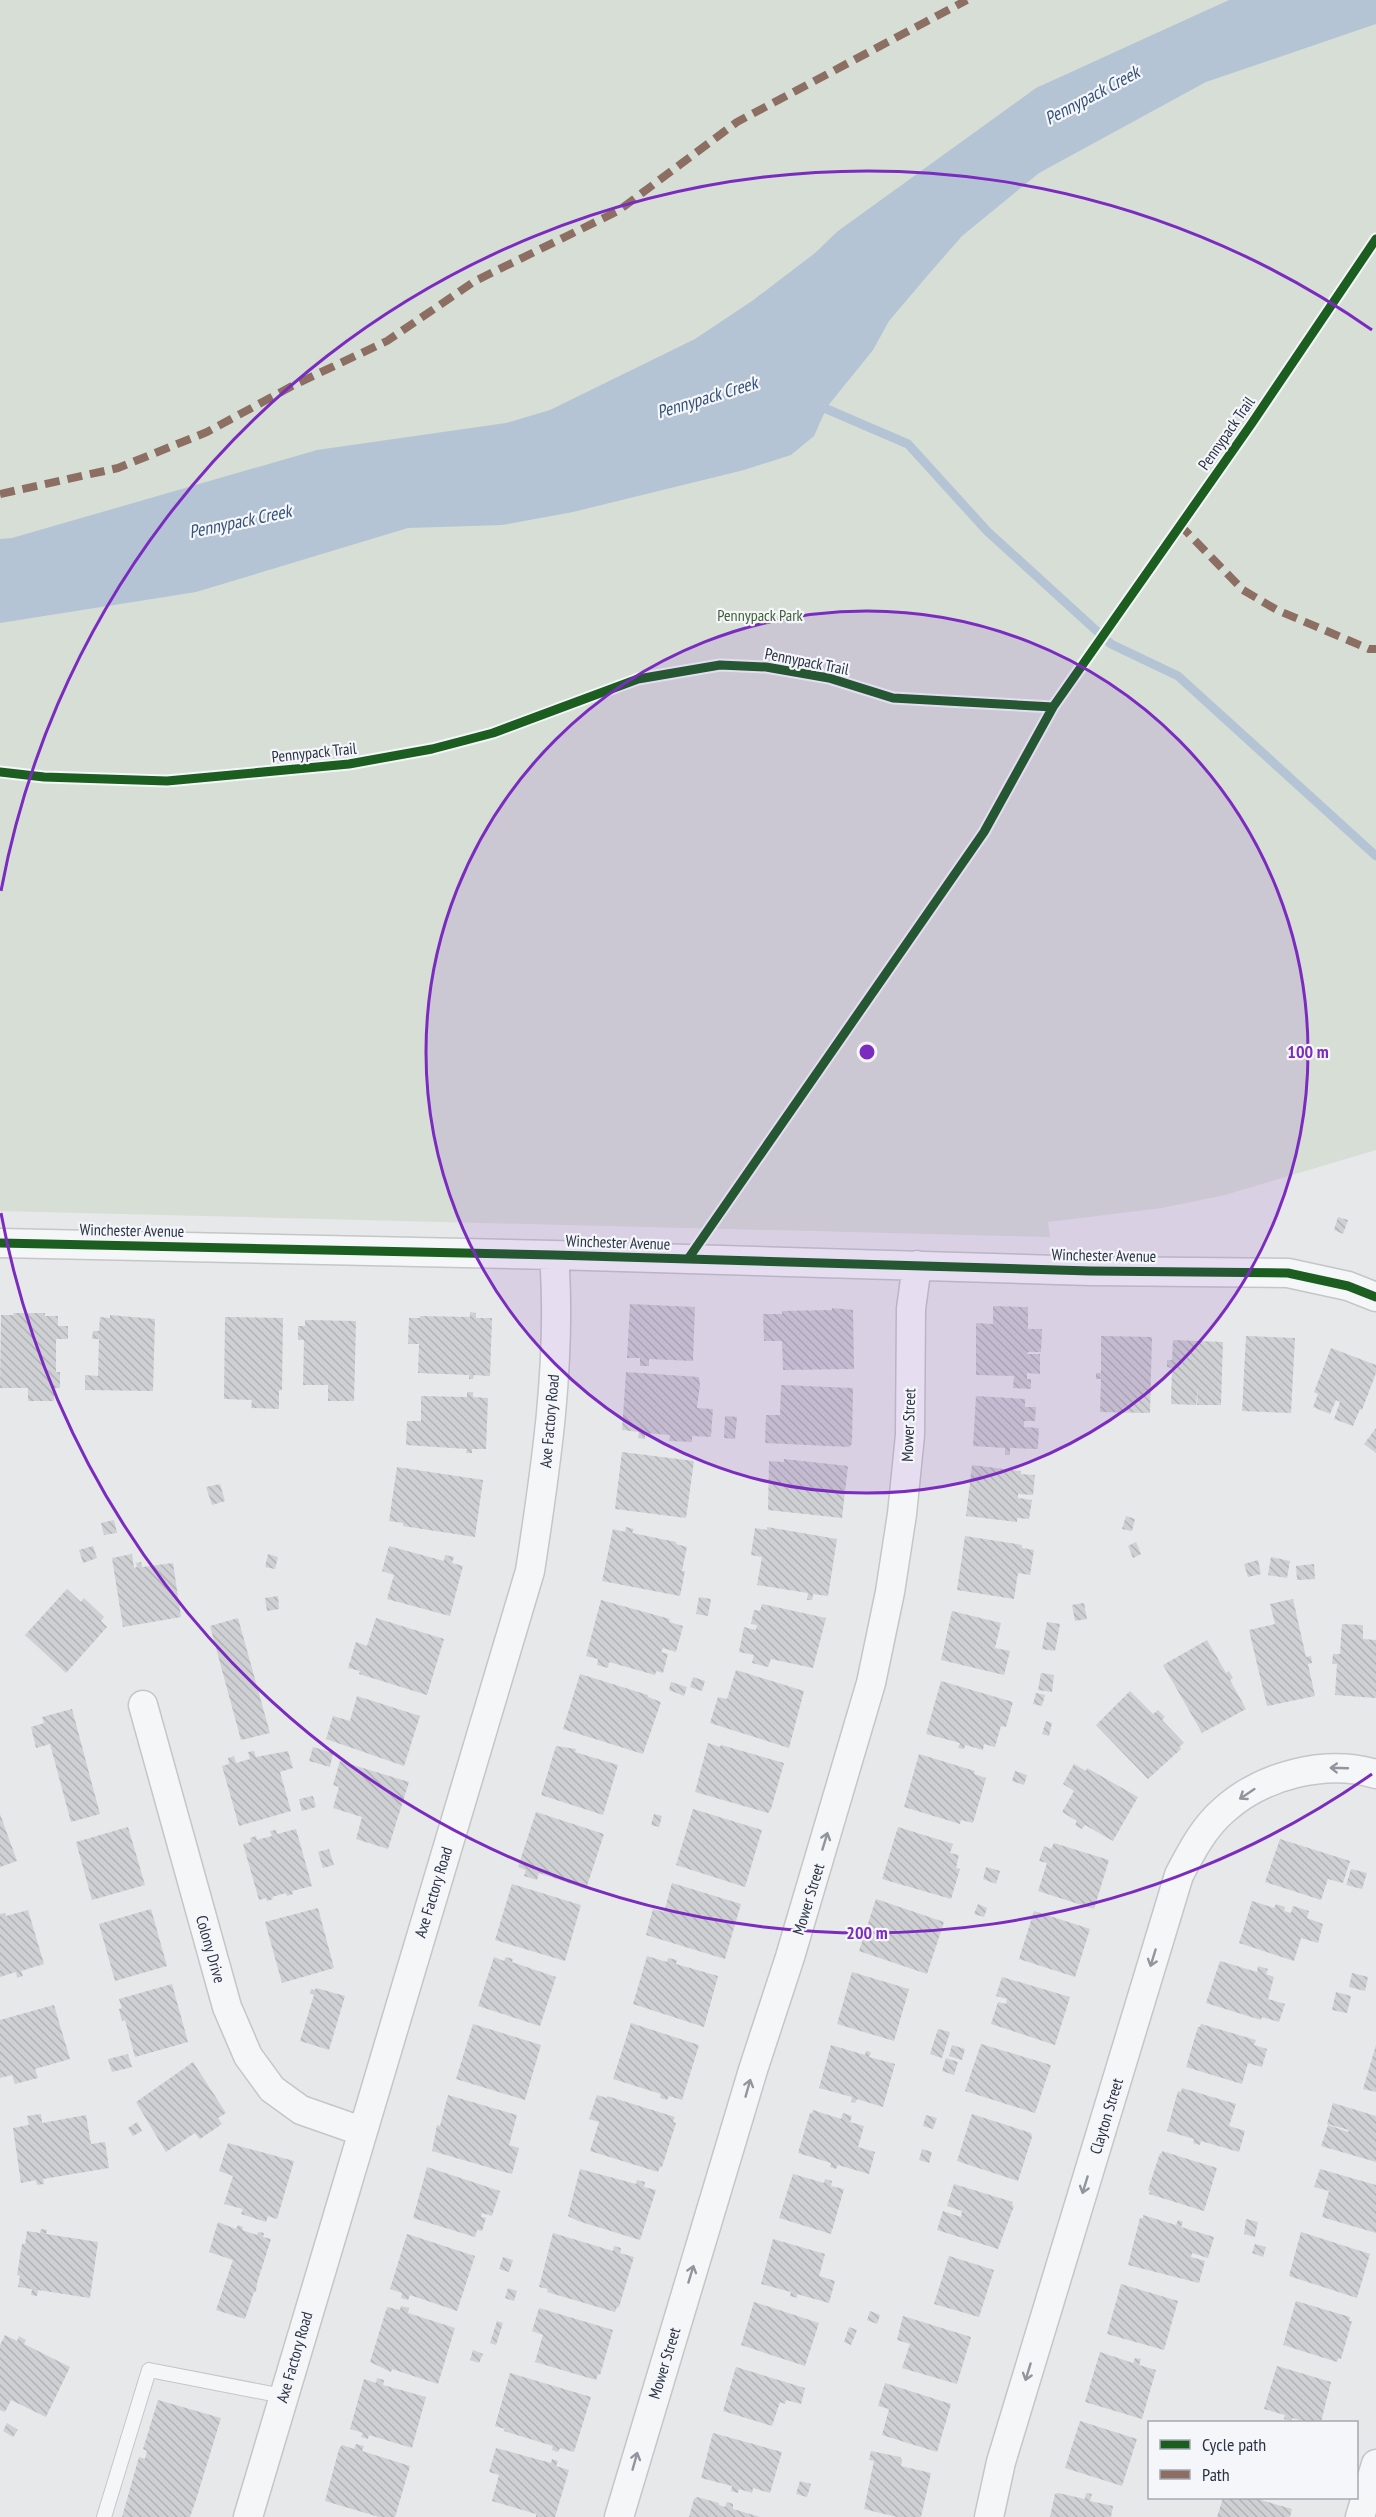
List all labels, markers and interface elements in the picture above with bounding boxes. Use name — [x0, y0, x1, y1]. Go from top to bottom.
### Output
water label: Pennypack Creek — [1041, 59, 1145, 130]
water label: Pennypack Creek — [654, 370, 762, 423]
street label: Pennypack Trail — [1193, 392, 1259, 474]
water label: Pennypack Creek — [187, 499, 295, 543]
park label: Pennypack Park — [717, 605, 804, 625]
street label: Pennypack Trail — [763, 643, 851, 679]
street label: Pennypack Trail — [271, 738, 358, 766]
text: 100 m — [1287, 1040, 1329, 1063]
centre of rings — [857, 1042, 877, 1062]
street label: Winchester Avenue — [79, 1219, 185, 1241]
street label: Winchester Avenue — [565, 1230, 671, 1254]
street label: Winchester Avenue — [1051, 1244, 1157, 1266]
street label: Axe Factory Road — [535, 1373, 563, 1469]
street label: Mower Street — [897, 1387, 919, 1462]
one-way arrow — [1329, 1762, 1349, 1773]
one-way arrow — [1239, 1788, 1255, 1800]
one-way arrow — [820, 1832, 831, 1851]
street label: Axe Factory Road — [410, 1844, 456, 1940]
street label: Mower Street — [788, 1860, 829, 1937]
street label: Colony Drive — [192, 1913, 230, 1985]
text: 200 m — [846, 1921, 888, 1944]
one-way arrow — [1147, 1948, 1158, 1967]
street label: Clayton Street — [1085, 2075, 1127, 2156]
one-way arrow — [743, 2078, 754, 2097]
one-way arrow — [1079, 2175, 1090, 2194]
one-way arrow — [687, 2265, 698, 2284]
street label: Axe Factory Road — [271, 2309, 317, 2405]
street label: Mower Street — [644, 2324, 685, 2401]
one-way arrow — [1022, 2362, 1033, 2381]
legend — [1148, 2421, 1358, 2499]
text: Cycle path — [1202, 2433, 1266, 2456]
one-way arrow — [630, 2452, 641, 2471]
text: Path — [1202, 2463, 1230, 2486]

